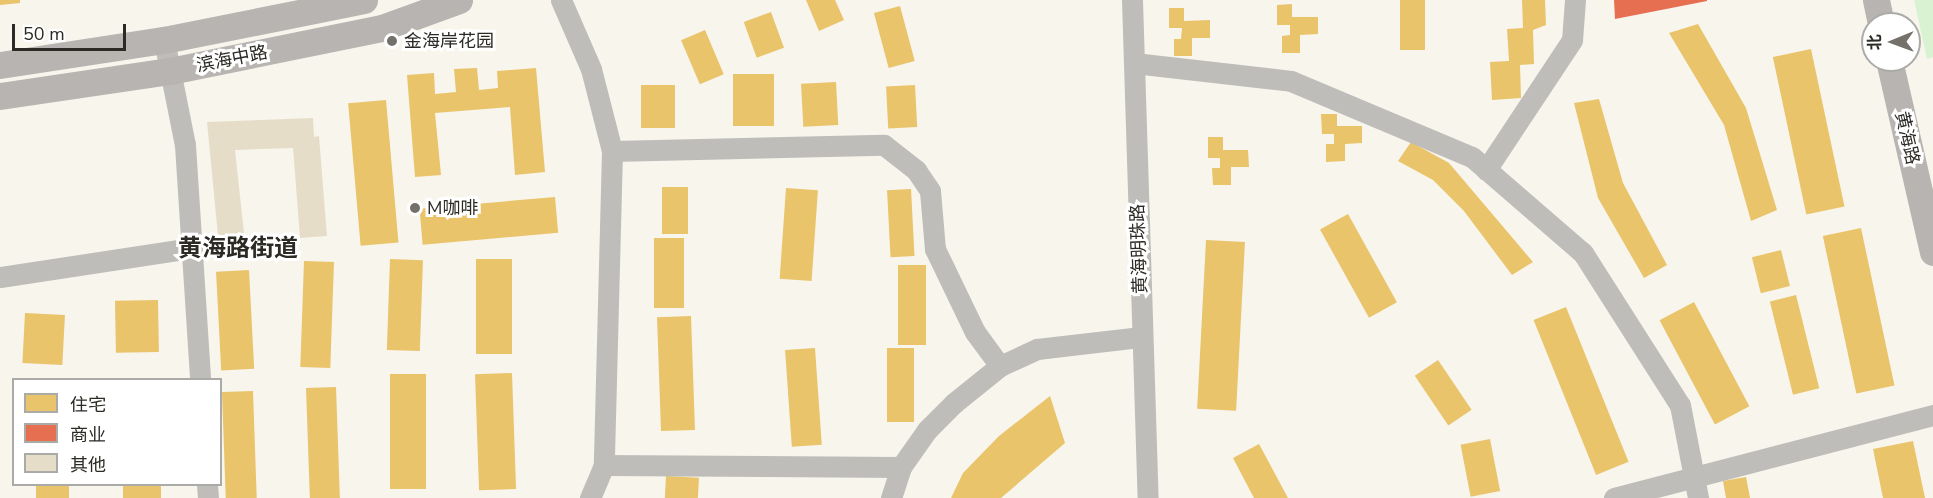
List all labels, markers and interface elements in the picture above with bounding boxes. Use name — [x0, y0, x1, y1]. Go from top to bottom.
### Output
scale bar — [15, 12, 129, 50]
north arrow — [1861, 12, 1921, 72]
text: 50 m — [23, 22, 65, 46]
place label: 金海岸花园 — [404, 30, 494, 52]
marker: 金海岸花园 — [385, 34, 399, 48]
text: 北 — [1864, 34, 1886, 50]
street label: 滨海中路 — [195, 42, 269, 76]
street label: 黄海路 — [1890, 109, 1924, 167]
place label: M咖啡 — [427, 197, 478, 219]
marker: M咖啡 — [408, 201, 422, 215]
street label: 黄海明珠路 — [1127, 204, 1151, 294]
district label: 黄海路街道 — [178, 235, 298, 263]
legend — [12, 378, 222, 486]
text: 住宅 — [70, 393, 106, 417]
text: 商业 — [70, 423, 106, 447]
text: 其他 — [70, 453, 106, 477]

